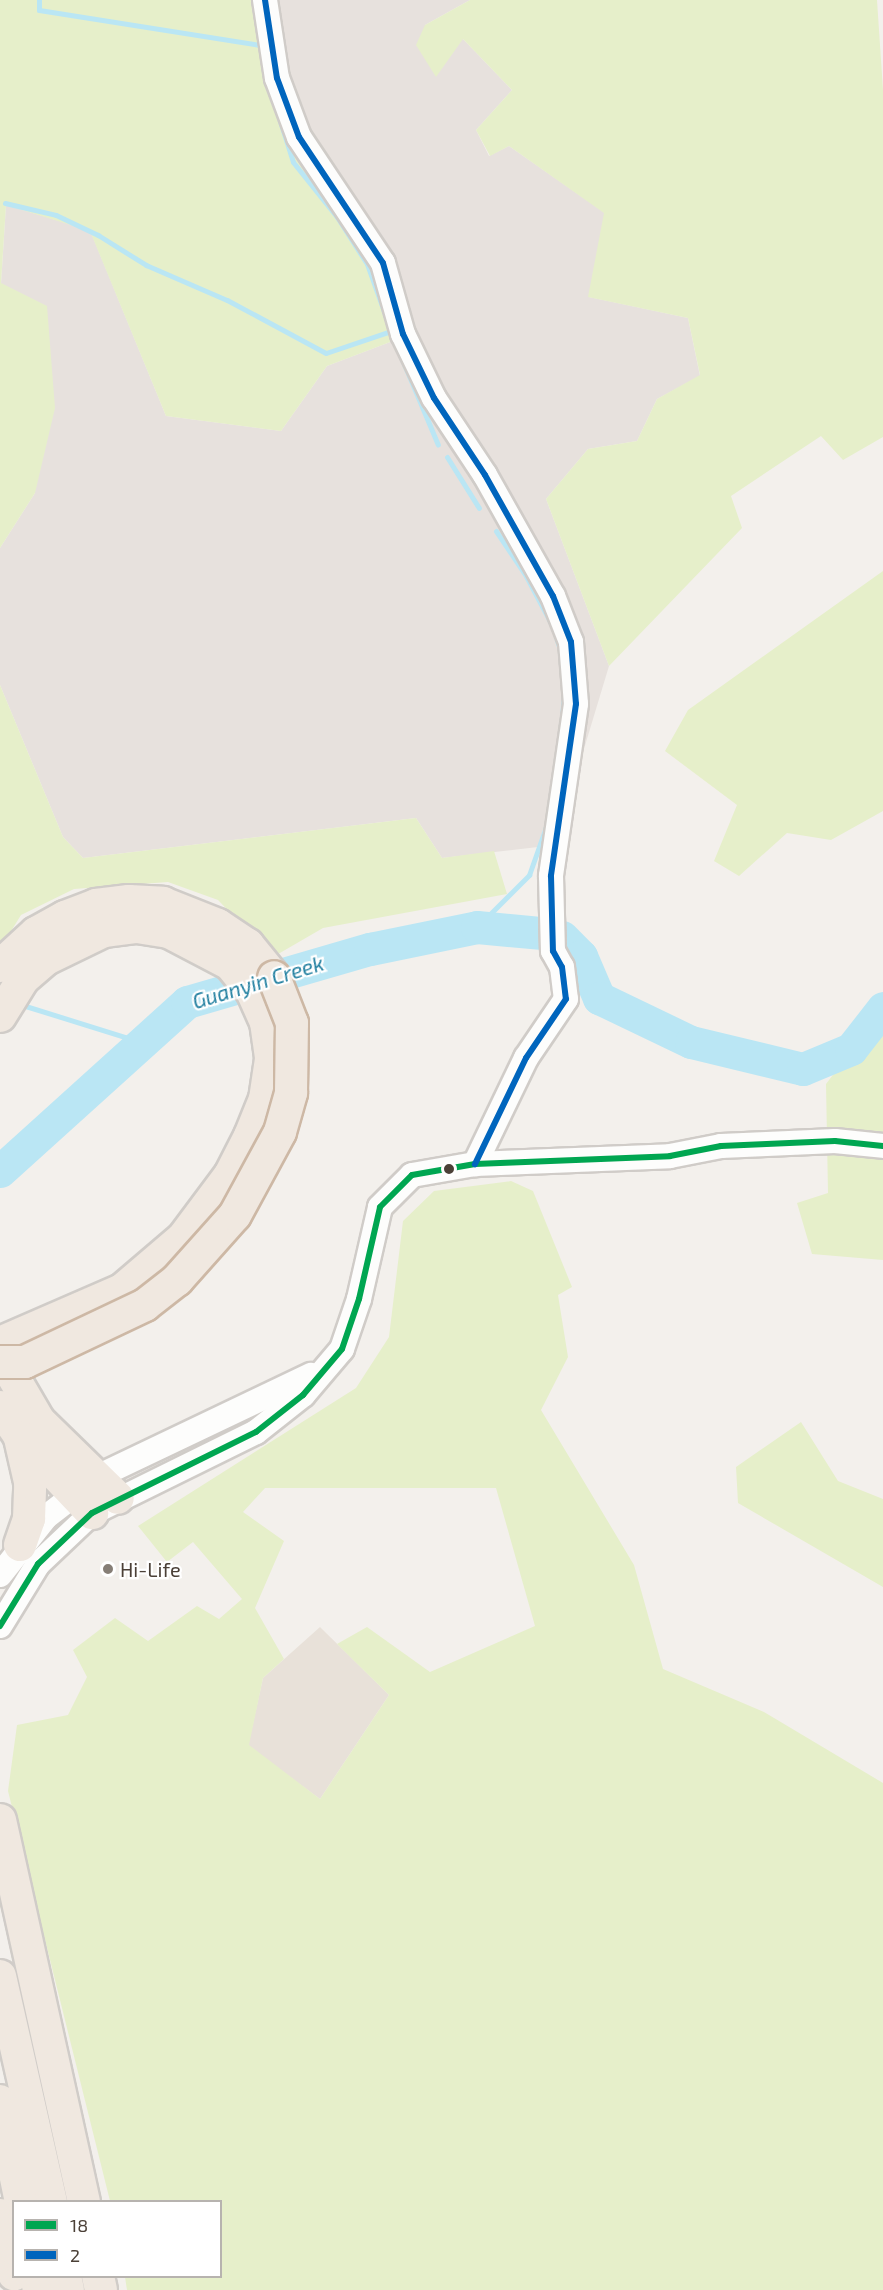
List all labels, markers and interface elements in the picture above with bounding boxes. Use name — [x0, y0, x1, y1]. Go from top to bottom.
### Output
water label: Guanyin Creek — [189, 950, 327, 1014]
unlabelled marker — [443, 1163, 455, 1175]
place label: Hi-Life — [120, 1557, 181, 1581]
marker: Hi-Life — [101, 1562, 115, 1576]
legend — [12, 2200, 222, 2278]
text: 18 — [70, 2214, 88, 2236]
text: 2 — [70, 2244, 80, 2266]

